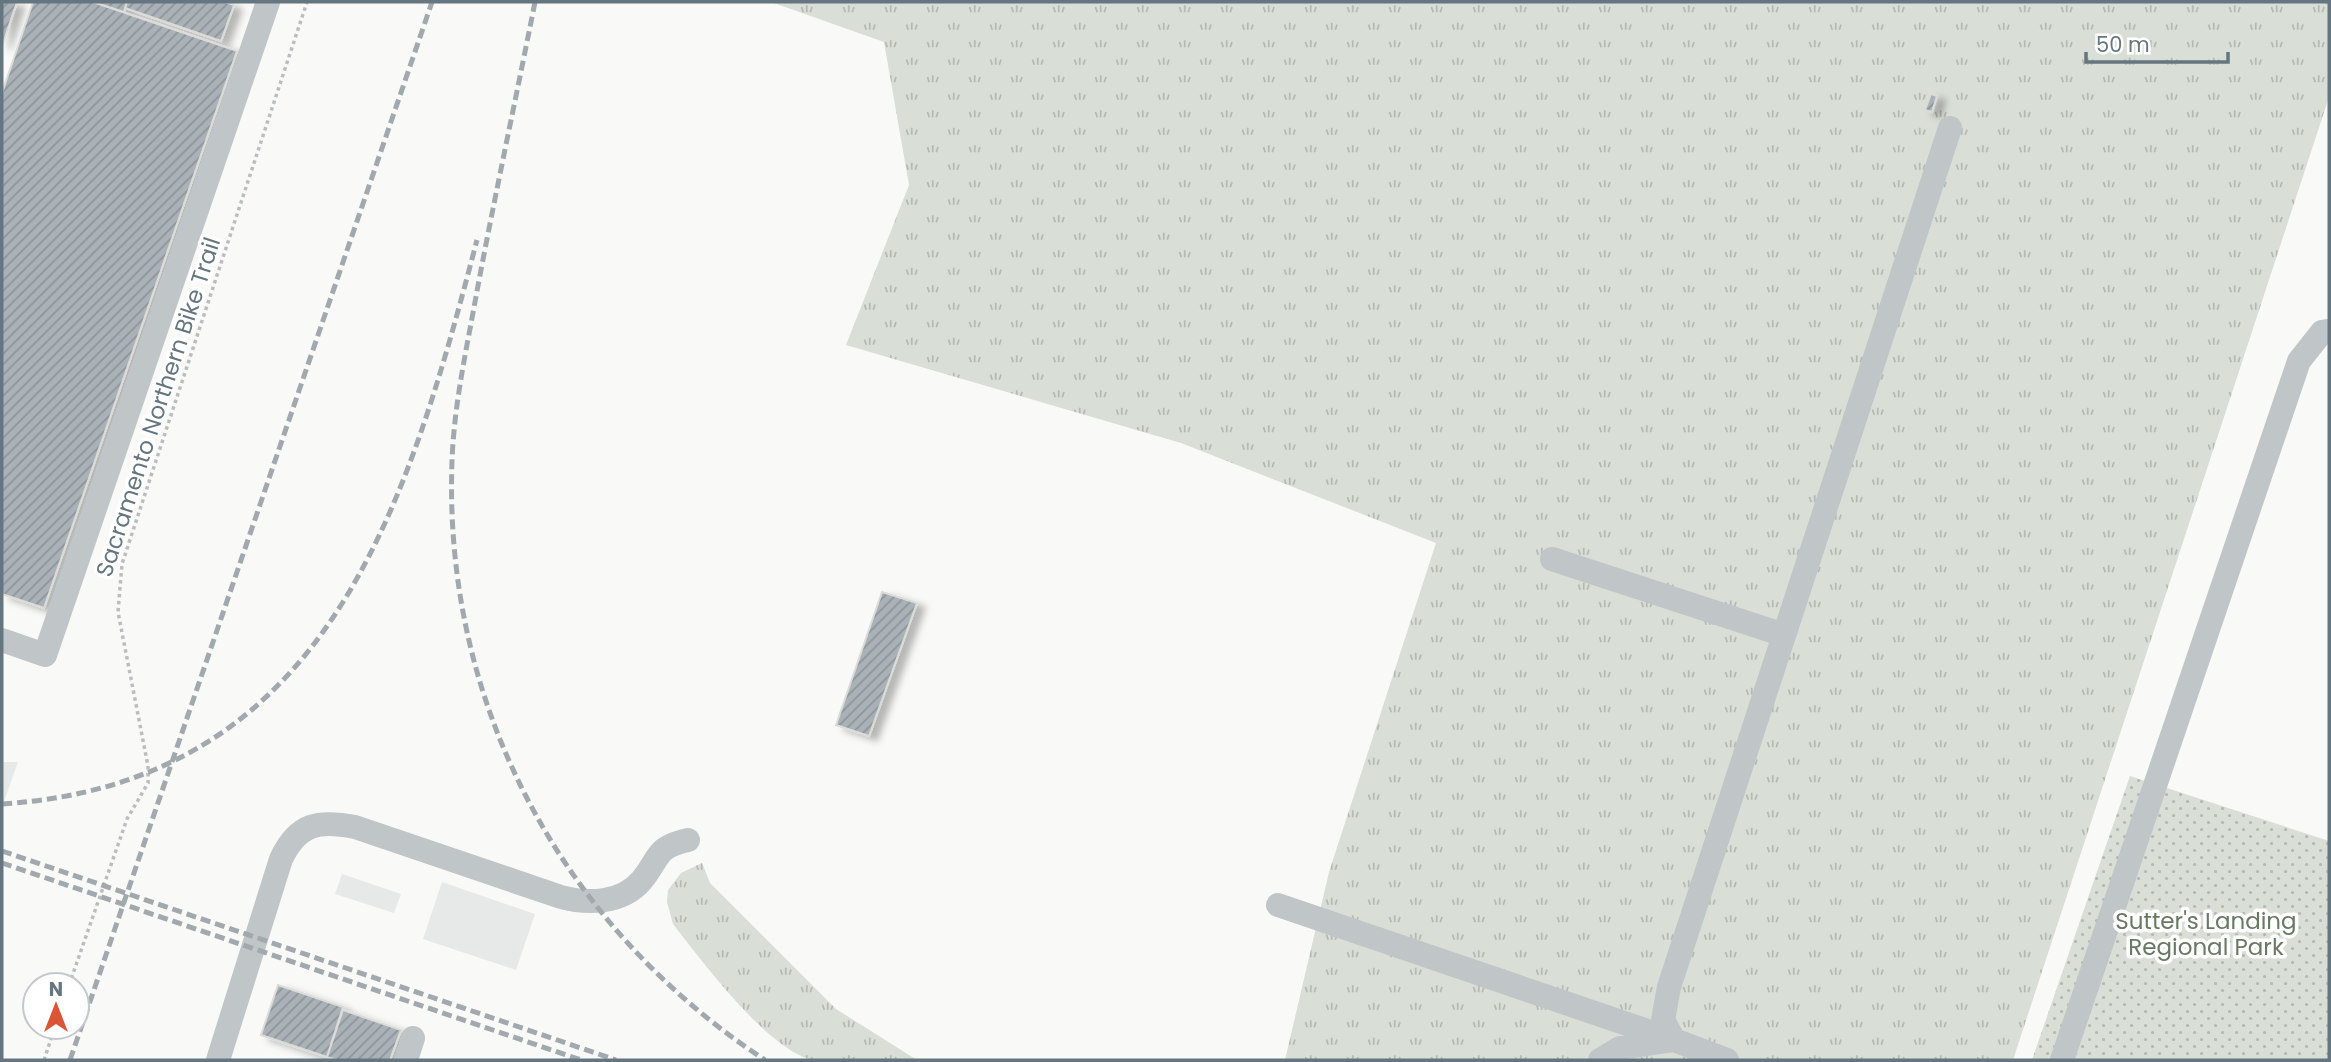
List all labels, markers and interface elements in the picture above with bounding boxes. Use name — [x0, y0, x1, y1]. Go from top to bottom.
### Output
scale bar — [2086, 21, 2228, 65]
text: 50 m — [2096, 30, 2150, 59]
street label: Sacramento Northern Bike Trail — [88, 233, 228, 581]
park label: Sutter's Landing Regional Park — [2115, 905, 2297, 963]
north arrow — [21, 971, 91, 1041]
text: N — [49, 976, 63, 1003]

